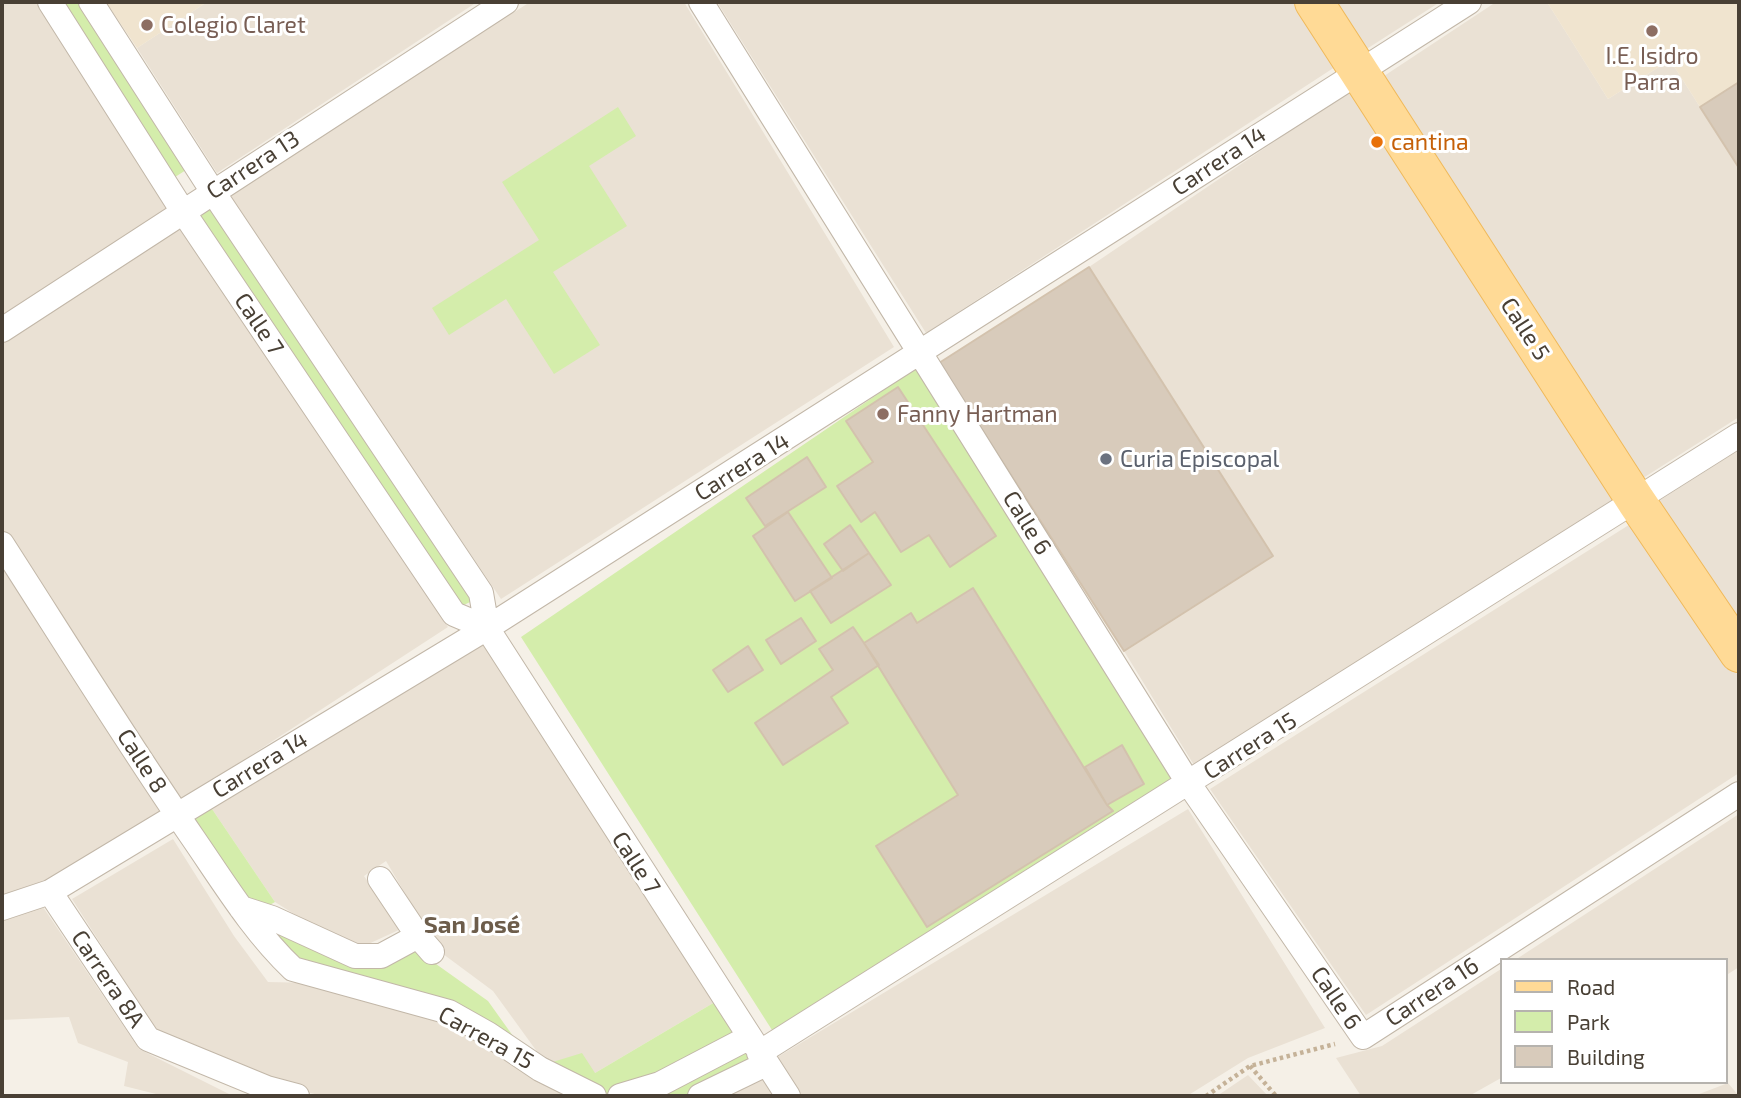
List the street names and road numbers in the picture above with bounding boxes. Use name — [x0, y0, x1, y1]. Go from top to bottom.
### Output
street label: Carrera 14 — [1167, 120, 1271, 202]
street label: Carrera 13 — [201, 125, 305, 205]
street label: Calle 7 — [228, 288, 290, 360]
street label: Calle 5 — [1495, 292, 1555, 366]
street label: Carrera 14 — [690, 427, 794, 507]
street label: Calle 6 — [997, 486, 1057, 560]
street label: Carrera 15 — [1198, 707, 1302, 785]
street label: Calle 8 — [111, 724, 173, 798]
street label: Carrera 14 — [207, 726, 313, 804]
street label: Calle 7 — [606, 827, 666, 899]
street label: Carrera 8A — [65, 925, 151, 1033]
street label: Carrera 16 — [1380, 952, 1484, 1032]
street label: Calle 6 — [1305, 961, 1367, 1035]
street label: Carrera 15 — [434, 1001, 538, 1075]

